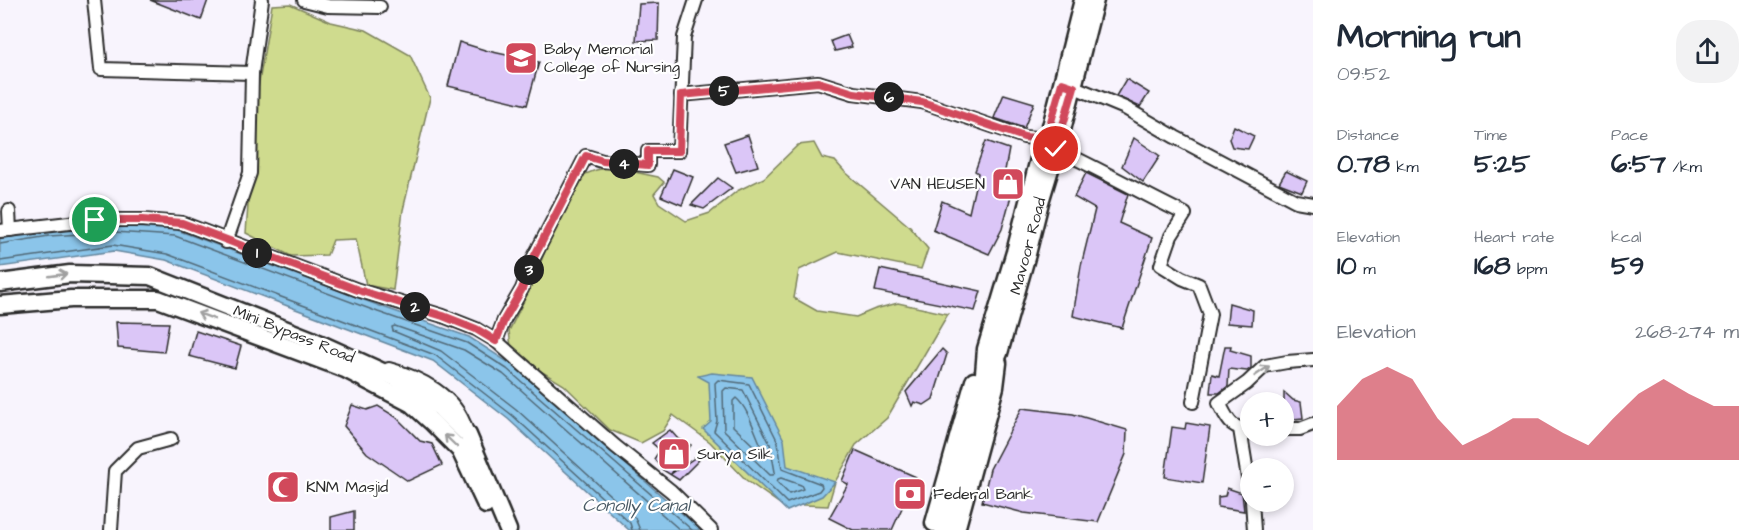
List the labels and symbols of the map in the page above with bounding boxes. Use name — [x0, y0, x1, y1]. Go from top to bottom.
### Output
place label: Baby Memorial College of Nursing — [544, 38, 680, 79]
school or university icon: Baby Memorial College of Nursing — [503, 40, 539, 76]
pin: 5 — [709, 76, 739, 106]
pin: 6 — [874, 82, 904, 112]
pin — [1030, 123, 1081, 174]
pin: 4 — [609, 149, 639, 179]
shop icon: VAN HEUSEN — [990, 166, 1026, 202]
place label: VAN HEUSEN — [890, 173, 985, 195]
pin — [69, 194, 120, 245]
street label: Mavoor Road — [1004, 195, 1052, 297]
pin: 1 — [242, 238, 272, 268]
pin: 3 — [514, 255, 544, 285]
one-way arrow — [48, 270, 67, 281]
pin: 2 — [400, 292, 430, 322]
street label: Mini Bypass Road — [230, 300, 358, 369]
one-way arrow — [197, 309, 216, 320]
one-way arrow — [1253, 365, 1269, 377]
one-way arrow — [444, 434, 459, 449]
shop icon: Surya Silk — [656, 436, 692, 472]
place label: Surya Silk — [697, 443, 773, 466]
mosque icon: KNM Masjid — [265, 469, 301, 505]
place label: KNM Masjid — [306, 476, 388, 498]
bank icon: Federal Bank — [892, 476, 928, 512]
place label: Federal Bank — [933, 483, 1033, 505]
water label: Conolly Canal — [582, 493, 692, 519]

